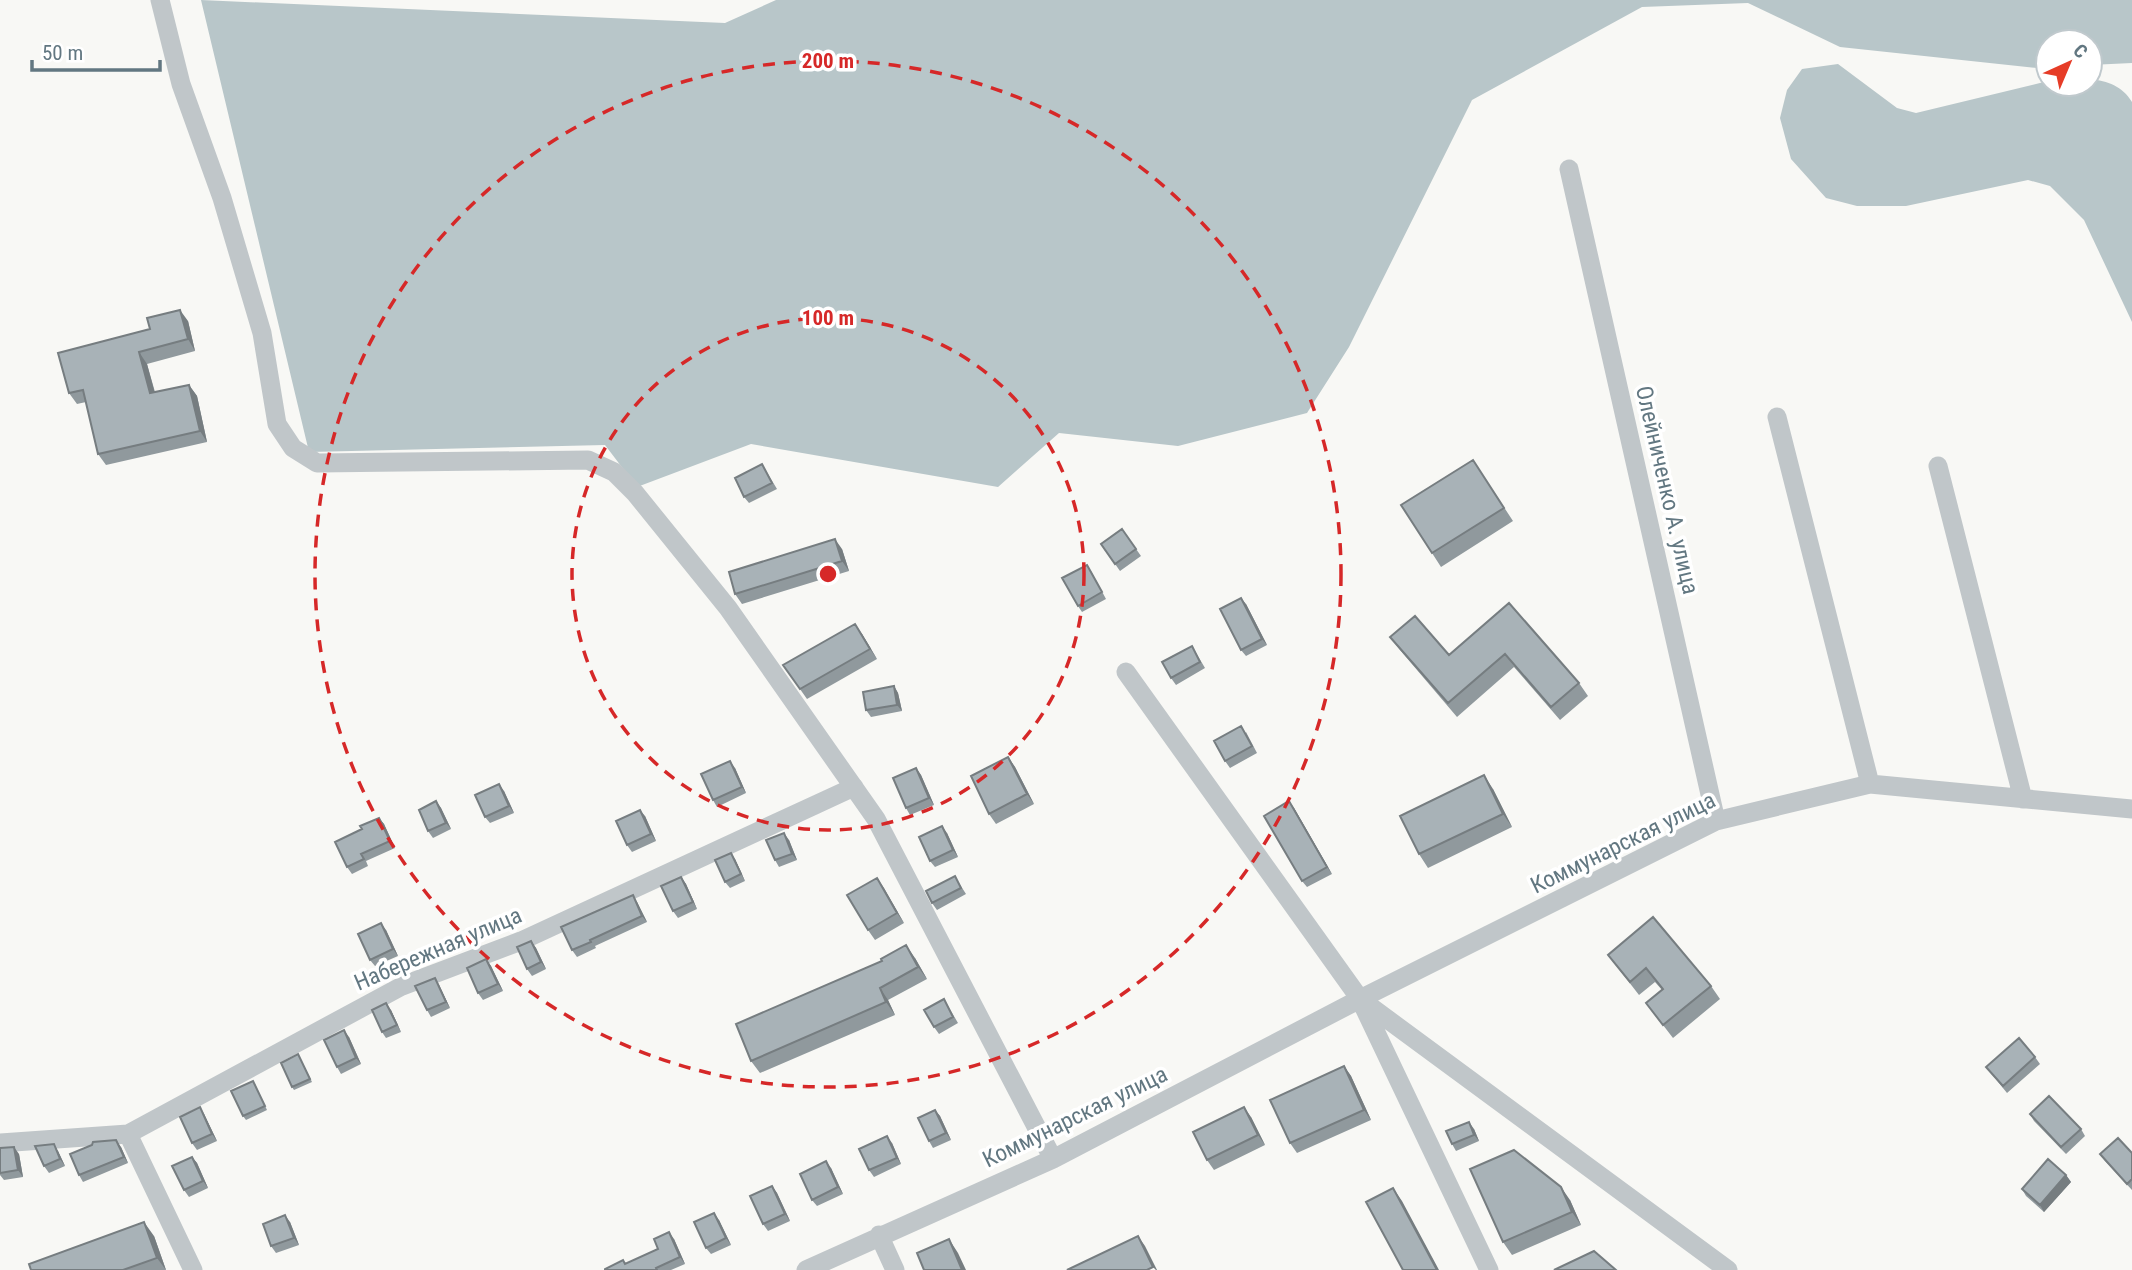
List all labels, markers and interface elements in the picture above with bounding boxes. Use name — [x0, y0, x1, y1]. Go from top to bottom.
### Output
scale bar — [32, 28, 159, 72]
north arrow — [2034, 28, 2104, 98]
text: С — [2069, 39, 2092, 63]
text: 50 m — [42, 41, 83, 65]
text: 200 m — [802, 49, 854, 73]
text: 100 m — [802, 306, 854, 330]
street label: Олейниченко А. улица — [1630, 383, 1704, 597]
centre of rings — [816, 562, 840, 586]
street label: Коммунарская улица — [1526, 787, 1720, 899]
street label: Набережная улица — [350, 902, 526, 996]
street label: Коммунарская улица — [978, 1061, 1172, 1173]

